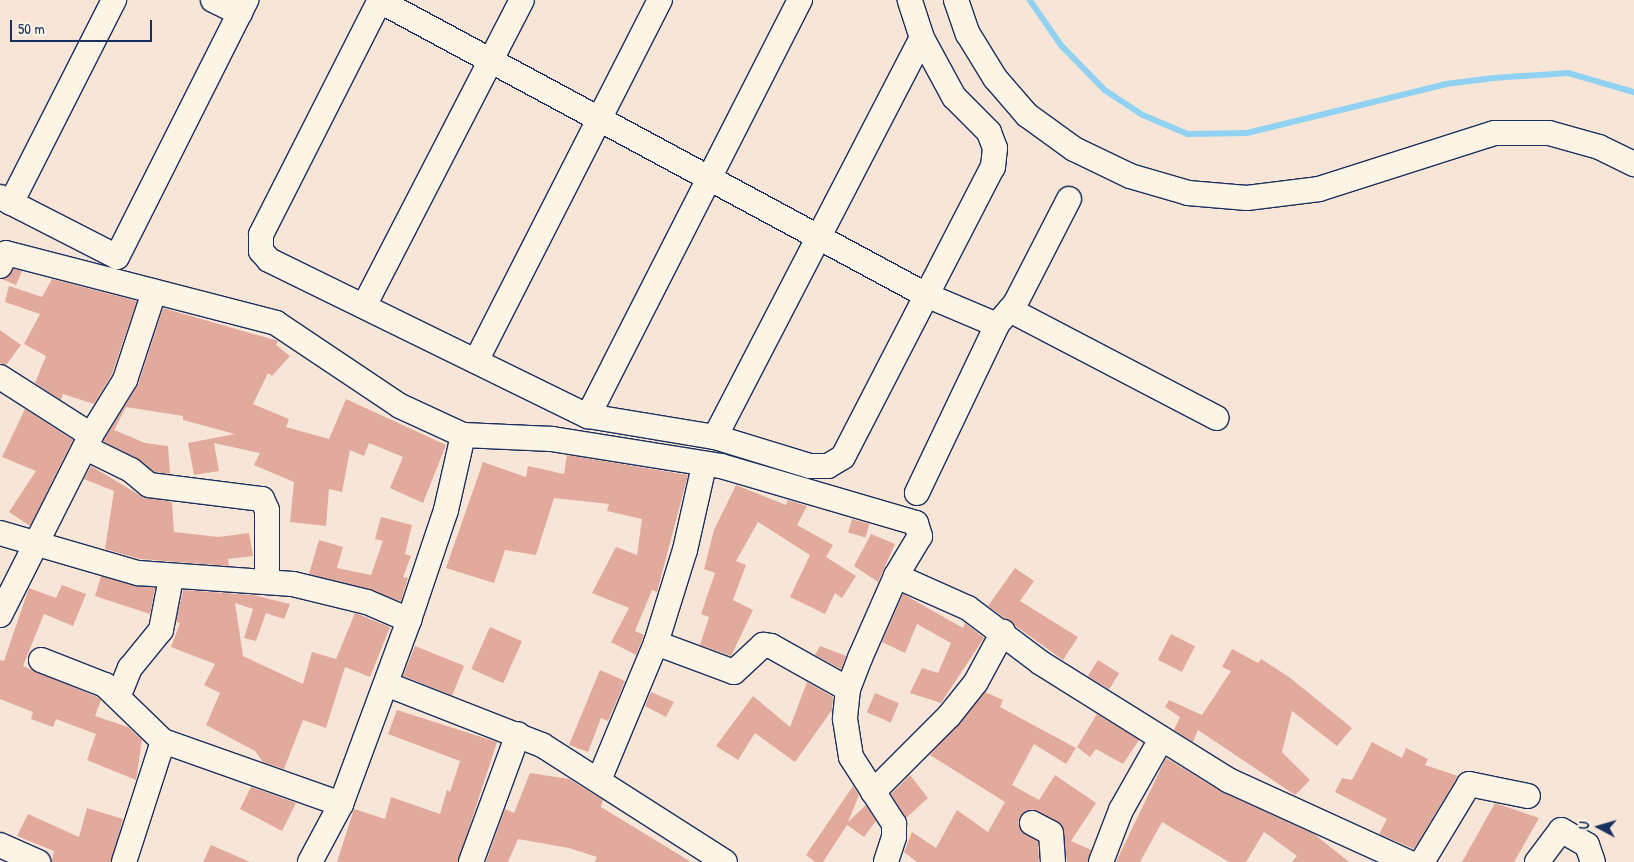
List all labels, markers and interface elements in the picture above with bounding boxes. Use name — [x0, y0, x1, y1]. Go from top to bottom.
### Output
scale bar — [12, 10, 155, 42]
text: 50 m — [18, 18, 45, 39]
north arrow — [1574, 802, 1624, 852]
text: U — [1574, 821, 1593, 830]

